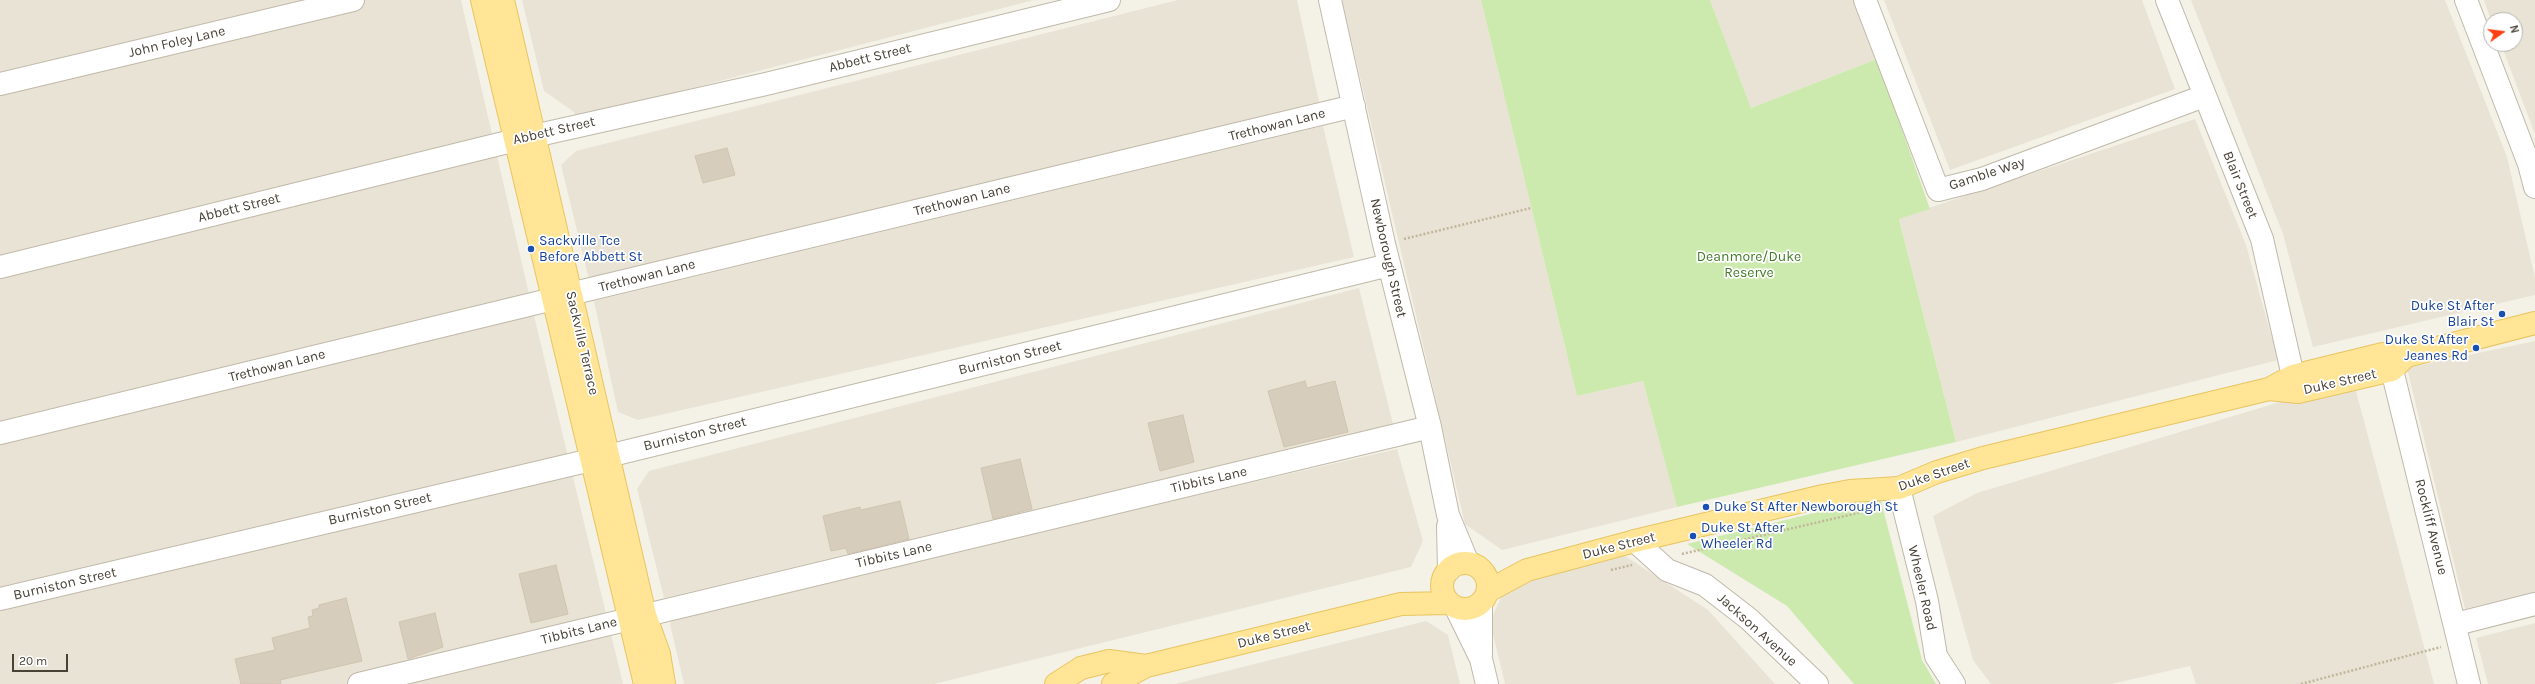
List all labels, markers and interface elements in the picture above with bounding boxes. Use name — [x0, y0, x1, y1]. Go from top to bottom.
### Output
north arrow — [2483, 12, 2523, 52]
street label: John Foley Lane — [127, 23, 227, 61]
text: N — [2507, 24, 2521, 35]
street label: Abbett Street — [827, 40, 913, 76]
street label: Trethowan Lane — [1227, 105, 1327, 145]
street label: Abbett Street — [511, 113, 597, 149]
street label: Blair Street — [2219, 149, 2261, 221]
street label: Gamble Way — [1947, 154, 2027, 194]
street label: Trethowan Lane — [912, 180, 1012, 220]
street label: Abbett Street — [196, 190, 282, 226]
street label: Newborough Street — [1366, 197, 1410, 319]
place label: Sackville Tce Before Abbett St — [539, 233, 642, 266]
marker: Sackville Tce Before Abbett St — [526, 244, 536, 254]
park label: Deanmore/Duke Reserve — [1697, 249, 1801, 282]
street label: Trethowan Lane — [597, 256, 697, 296]
street label: Sackville Terrace — [562, 289, 602, 397]
place label: Duke St After Blair St — [2411, 298, 2494, 330]
marker: Duke St After Blair St — [2497, 309, 2507, 319]
place label: Duke St After Jeanes Rd — [2385, 332, 2468, 364]
street label: Burniston Street — [957, 337, 1063, 379]
marker: Duke St After Jeanes Rd — [2471, 343, 2481, 353]
street label: Trethowan Lane — [227, 346, 327, 386]
street label: Duke Street — [2302, 365, 2378, 399]
street label: Burniston Street — [642, 413, 748, 455]
street label: Duke Street — [1896, 455, 1972, 495]
street label: Tibbits Lane — [1169, 463, 1249, 497]
street label: Rockliff Avenue — [2411, 477, 2451, 577]
street label: Burniston Street — [327, 489, 433, 529]
place label: Duke St After Newborough St — [1714, 499, 1898, 515]
marker: Duke St After Newborough St — [1701, 502, 1711, 512]
place label: Duke St After Wheeler Rd — [1701, 520, 1784, 552]
street label: Duke Street — [1581, 529, 1657, 563]
marker: Duke St After Wheeler Rd — [1688, 531, 1698, 541]
street label: Tibbits Lane — [854, 538, 934, 572]
street label: Wheeler Road — [1904, 544, 1940, 632]
street label: Burniston Street — [12, 564, 118, 604]
street label: Jackson Avenue — [1714, 590, 1800, 670]
street label: Tibbits Lane — [539, 613, 619, 649]
street label: Duke Street — [1236, 618, 1312, 652]
scale bar — [14, 646, 70, 672]
text: 20 m — [19, 654, 47, 668]

